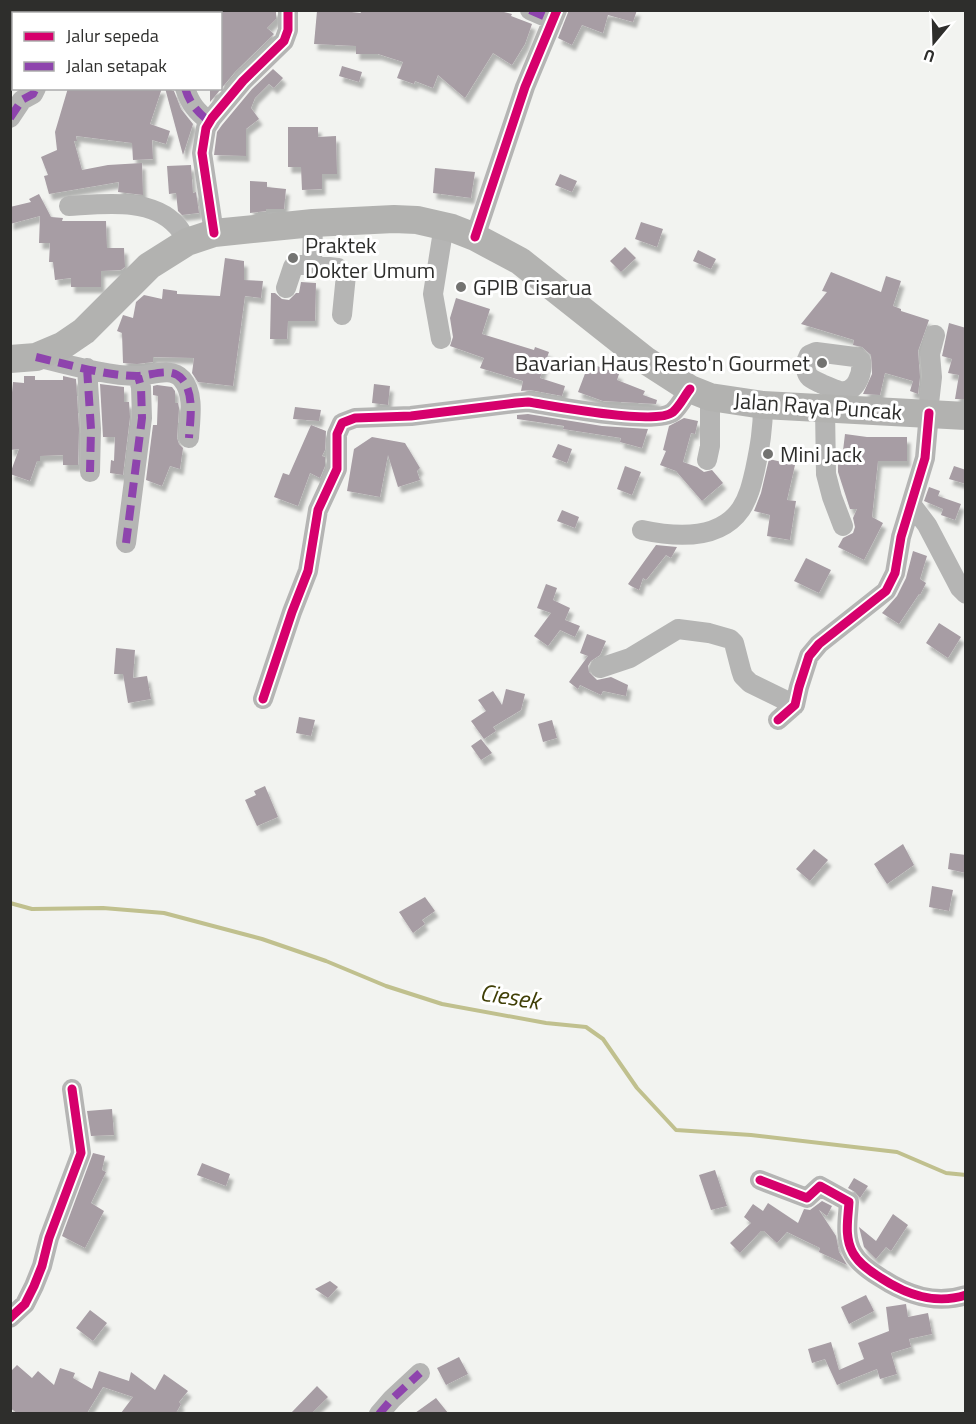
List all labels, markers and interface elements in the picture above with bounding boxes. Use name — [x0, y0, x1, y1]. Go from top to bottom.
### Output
legend — [12, 12, 222, 90]
north arrow — [904, 12, 964, 72]
text: Jalur sepeda — [66, 22, 159, 49]
text: U — [920, 43, 938, 69]
text: Jalan setapak — [66, 52, 167, 79]
place label: Praktek Dokter Umum — [305, 228, 435, 287]
marker: Praktek Dokter Umum — [286, 251, 300, 265]
place label: GPIB Cisarua — [473, 270, 592, 304]
marker: GPIB Cisarua — [454, 280, 468, 294]
place label: Bavarian Haus Resto'n Gourmet — [515, 346, 810, 380]
marker: Bavarian Haus Resto'n Gourmet — [815, 356, 829, 370]
street label: Jalan Raya Puncak — [733, 383, 904, 429]
place label: Mini Jack — [780, 437, 863, 471]
marker: Mini Jack — [761, 447, 775, 461]
water label: Ciesek — [477, 974, 546, 1019]

